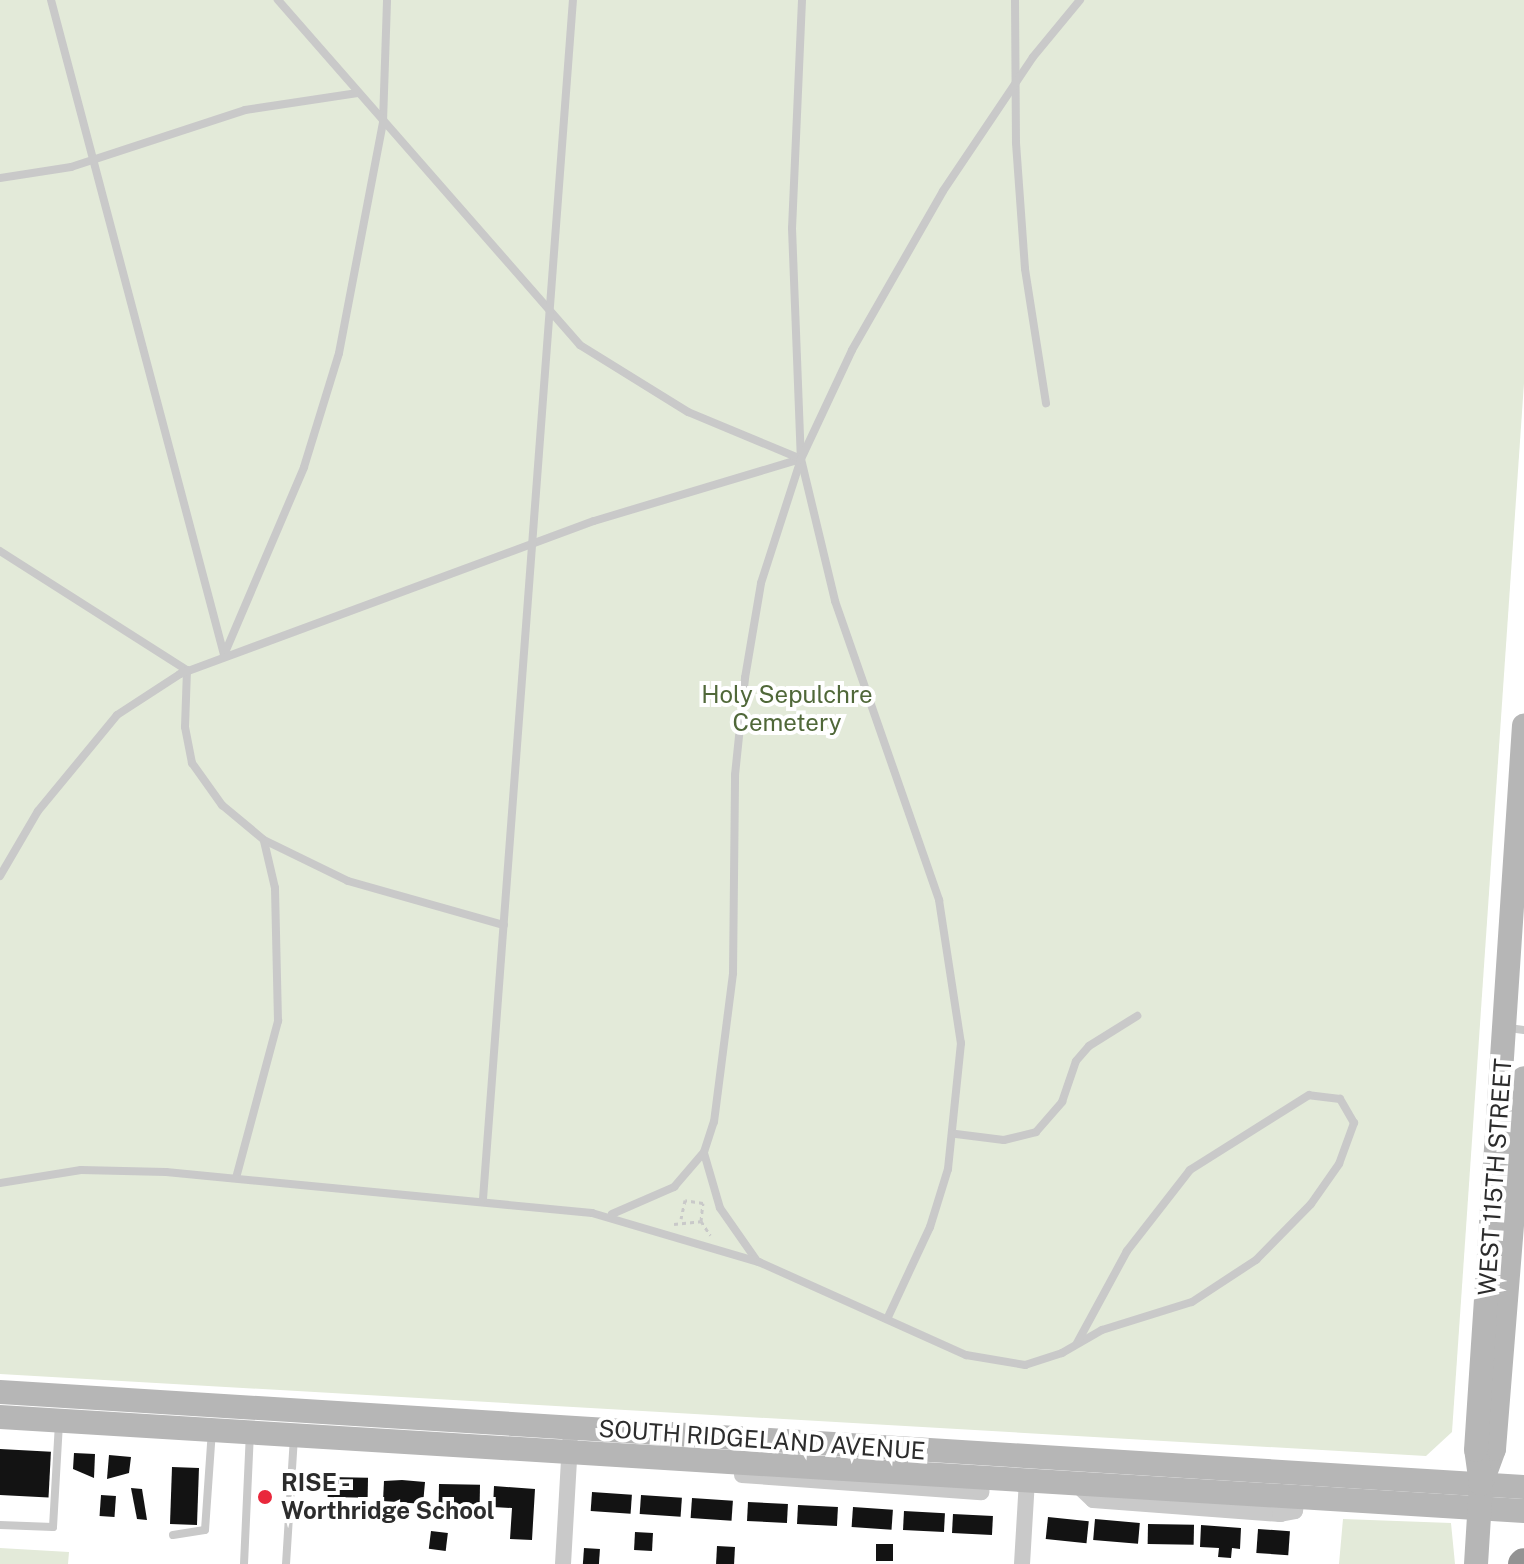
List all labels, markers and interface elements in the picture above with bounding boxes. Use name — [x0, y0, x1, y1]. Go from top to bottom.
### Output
park label: Holy Sepulchre Cemetery — [701, 681, 873, 737]
street label: WEST 115TH STREET — [1472, 1057, 1518, 1297]
street label: SOUTH RIDGELAND AVENUE — [598, 1414, 926, 1466]
place label: RISE - Worthridge School — [281, 1469, 495, 1525]
marker: RISE - Worthridge School — [256, 1488, 274, 1506]

